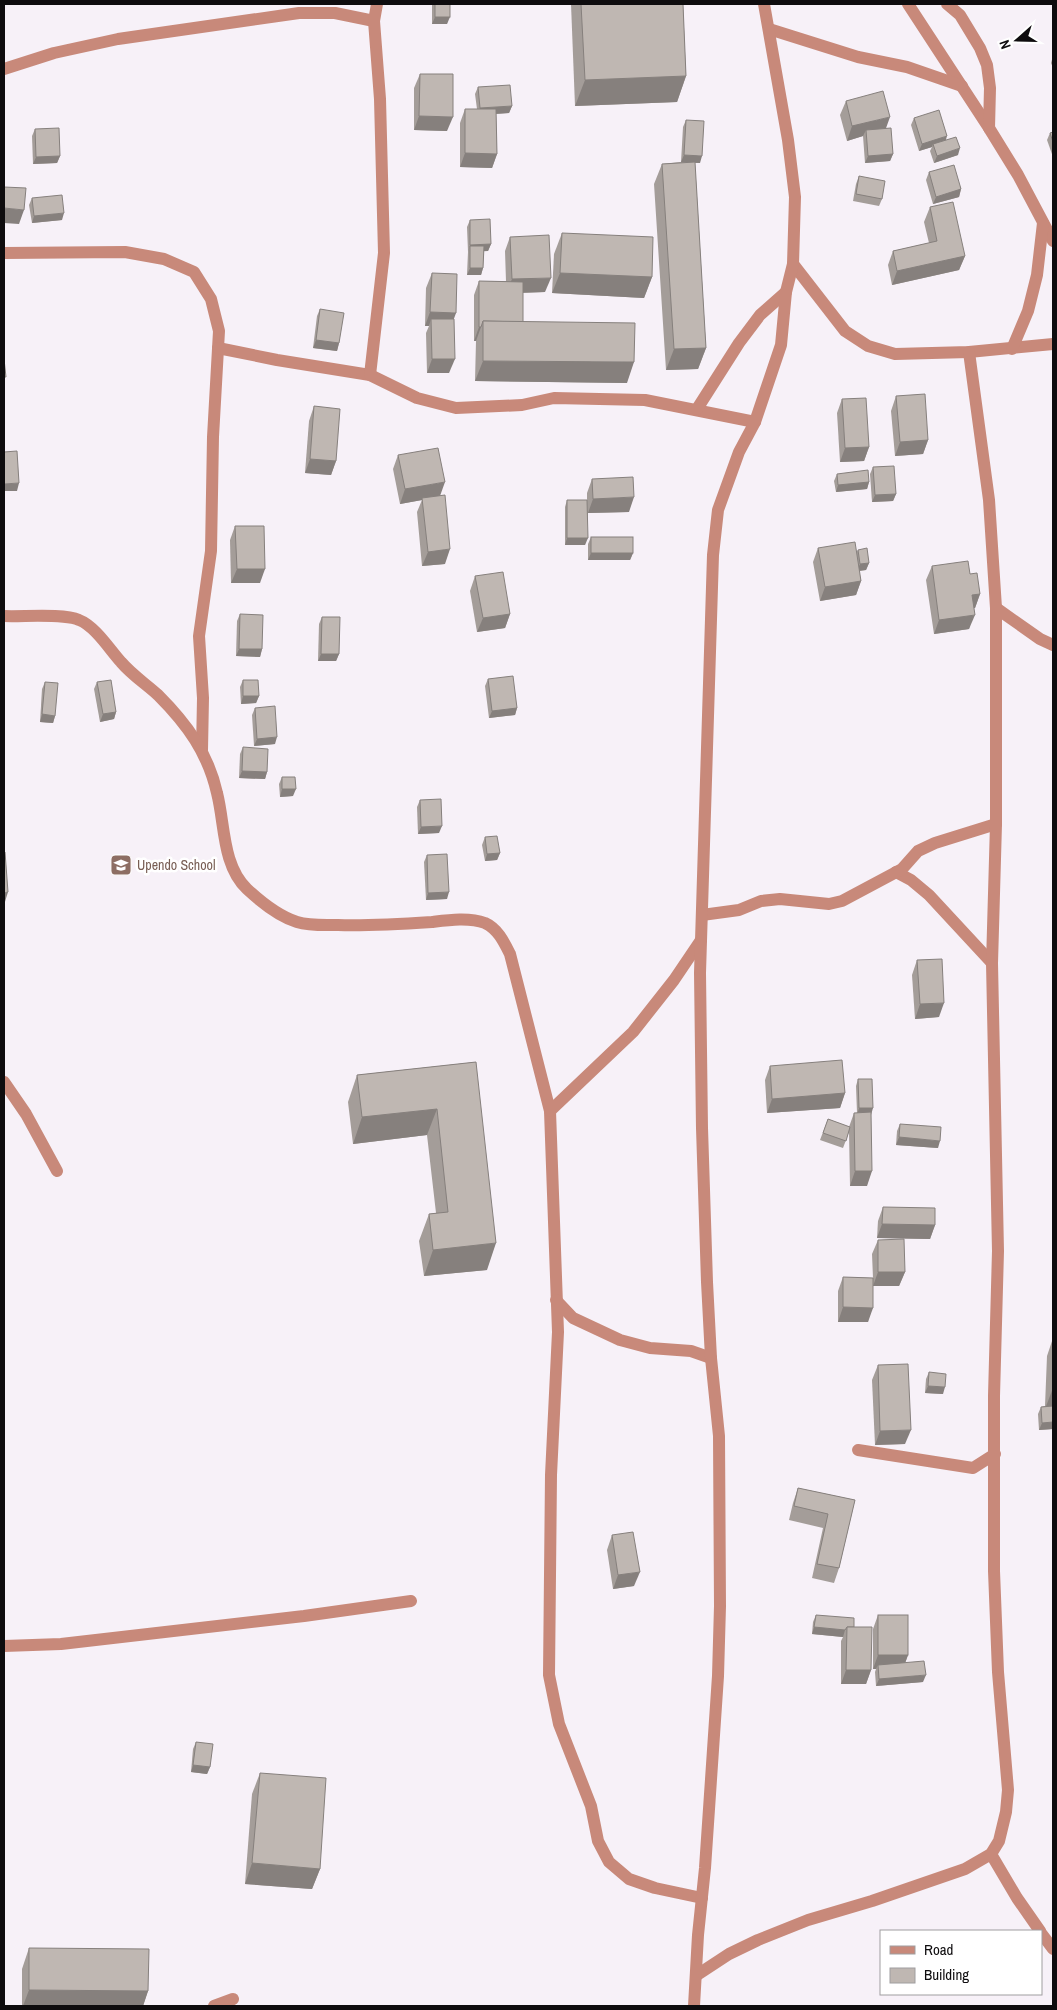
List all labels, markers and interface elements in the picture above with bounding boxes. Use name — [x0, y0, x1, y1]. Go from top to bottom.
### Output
north arrow — [992, 15, 1042, 65]
text: N — [995, 37, 1015, 51]
school or university icon: Upendo School — [109, 853, 133, 877]
place label: Upendo School — [137, 856, 216, 874]
legend — [880, 1930, 1042, 1995]
text: Road — [924, 1939, 953, 1960]
text: Building — [924, 1964, 969, 1985]

